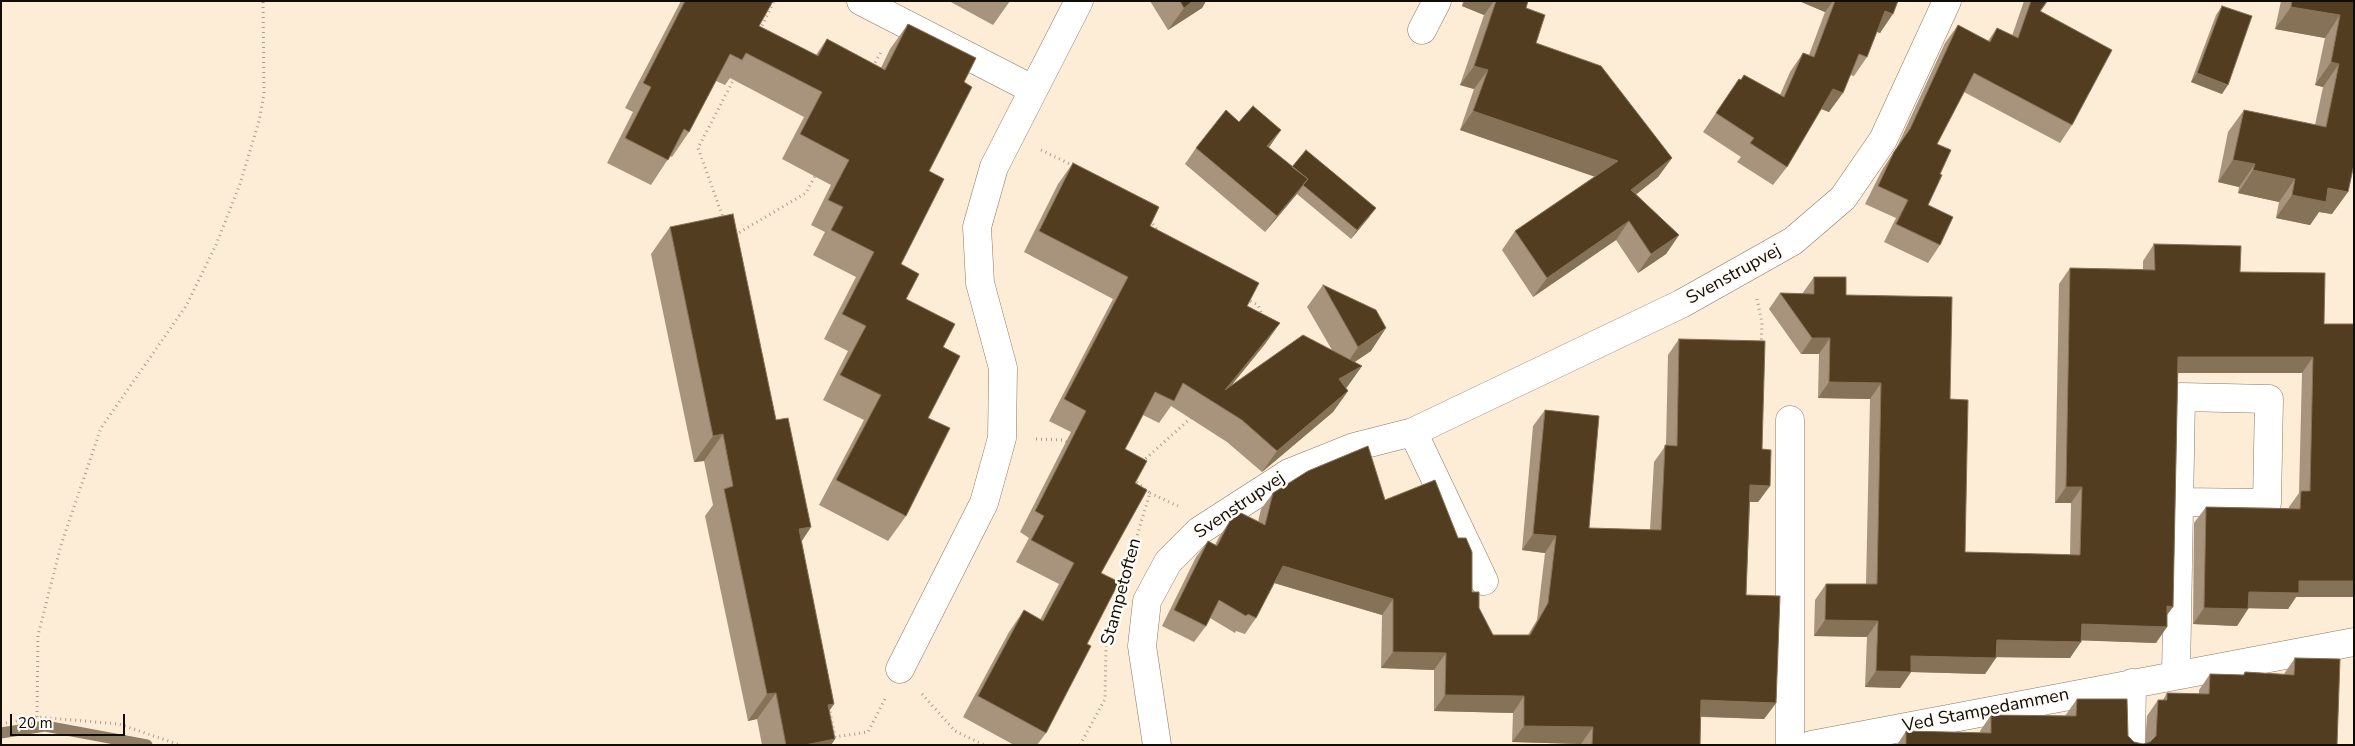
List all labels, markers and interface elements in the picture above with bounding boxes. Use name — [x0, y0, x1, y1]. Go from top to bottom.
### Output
street label: Svenstrupvej — [1683, 240, 1785, 310]
street label: Svenstrupvej — [1191, 468, 1289, 544]
street label: Stampetoften — [1097, 536, 1147, 648]
street label: Ved Stampedammen — [1901, 684, 2071, 738]
scale bar — [12, 704, 128, 736]
text: 20 m — [18, 713, 53, 733]

